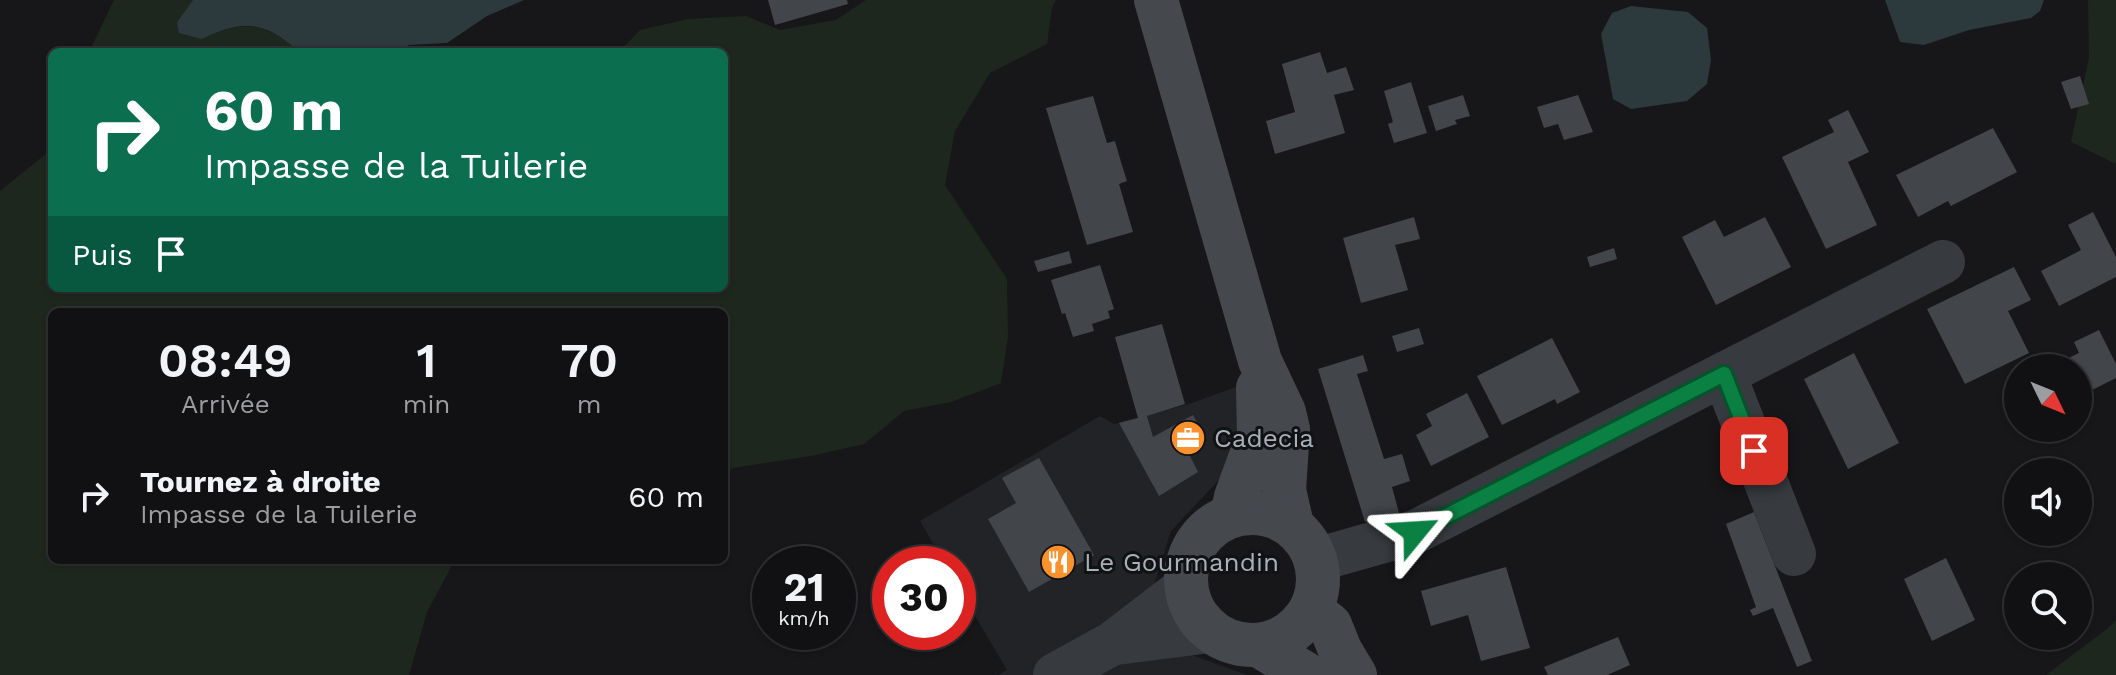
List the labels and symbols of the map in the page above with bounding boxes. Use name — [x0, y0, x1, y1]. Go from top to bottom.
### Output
north arrow — [2004, 354, 2092, 442]
pin — [1720, 417, 1788, 485]
office icon: Cadecia — [1169, 419, 1207, 457]
place label: Cadecia — [1214, 423, 1314, 453]
position arrow — [1373, 490, 1457, 574]
restaurant icon: Le Gourmandin — [1039, 543, 1077, 581]
speed limit sign: 30 — [872, 546, 976, 650]
place label: Le Gourmandin — [1084, 547, 1279, 577]

